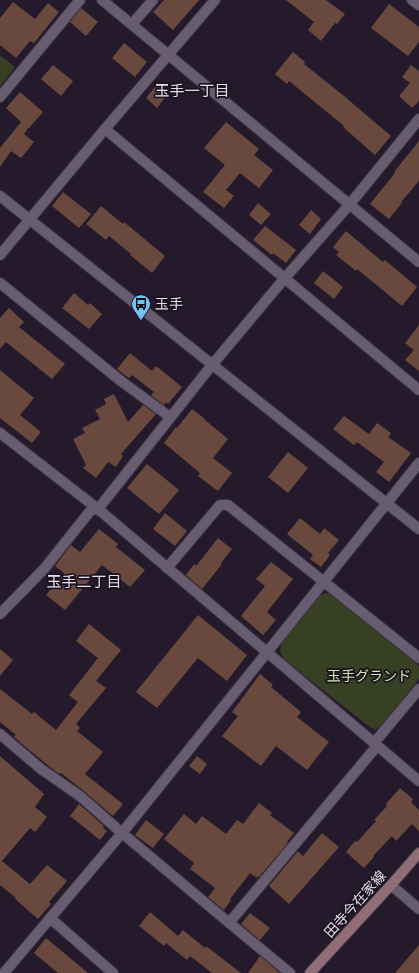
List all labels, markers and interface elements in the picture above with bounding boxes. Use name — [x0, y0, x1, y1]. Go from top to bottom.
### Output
district label: 玉手一丁目 — [154, 81, 230, 100]
bus stop icon: 玉手 — [130, 293, 152, 321]
place label: 玉手 — [155, 295, 183, 313]
district label: 玉手二丁目 — [46, 572, 122, 591]
park label: 玉手グランド — [327, 667, 411, 685]
street label: 田寺今在家線 — [320, 867, 390, 941]

